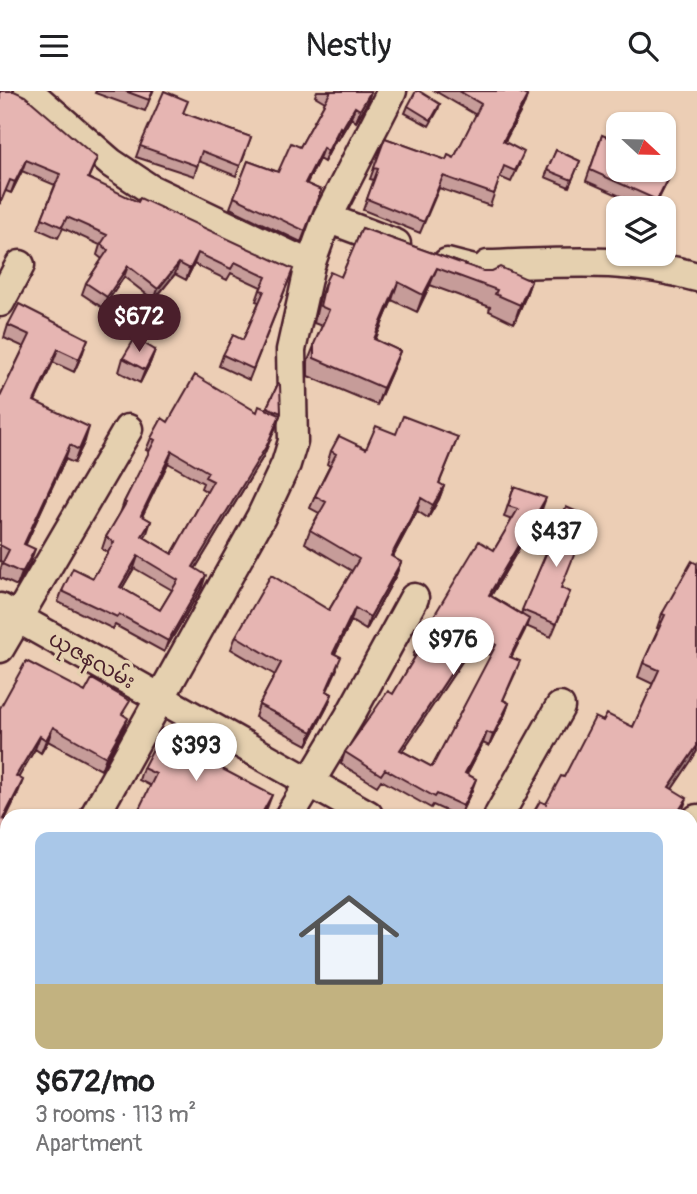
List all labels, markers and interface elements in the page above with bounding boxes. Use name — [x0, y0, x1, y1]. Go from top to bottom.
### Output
text: Nestly — [306, 26, 391, 66]
icon: menu — [35, 27, 73, 65]
icon: search — [624, 27, 662, 65]
north arrow — [606, 112, 676, 182]
map controls — [606, 112, 676, 266]
button: layers — [606, 196, 676, 266]
pin: $672 — [98, 295, 180, 354]
text: $672 — [114, 302, 164, 331]
pin: $437 — [515, 510, 597, 569]
text: $437 — [531, 517, 581, 546]
pin: $976 — [412, 617, 494, 677]
street label: ယုဇနလမ်း — [42, 623, 141, 698]
text: $976 — [428, 625, 478, 654]
pin: $393 — [155, 723, 237, 783]
text: $393 — [171, 731, 221, 760]
icon: home — [286, 877, 412, 1003]
text: $672/mo — [35, 1063, 155, 1100]
text: 3 rooms · 113 m² — [35, 1100, 196, 1129]
text: Apartment — [35, 1129, 142, 1158]

